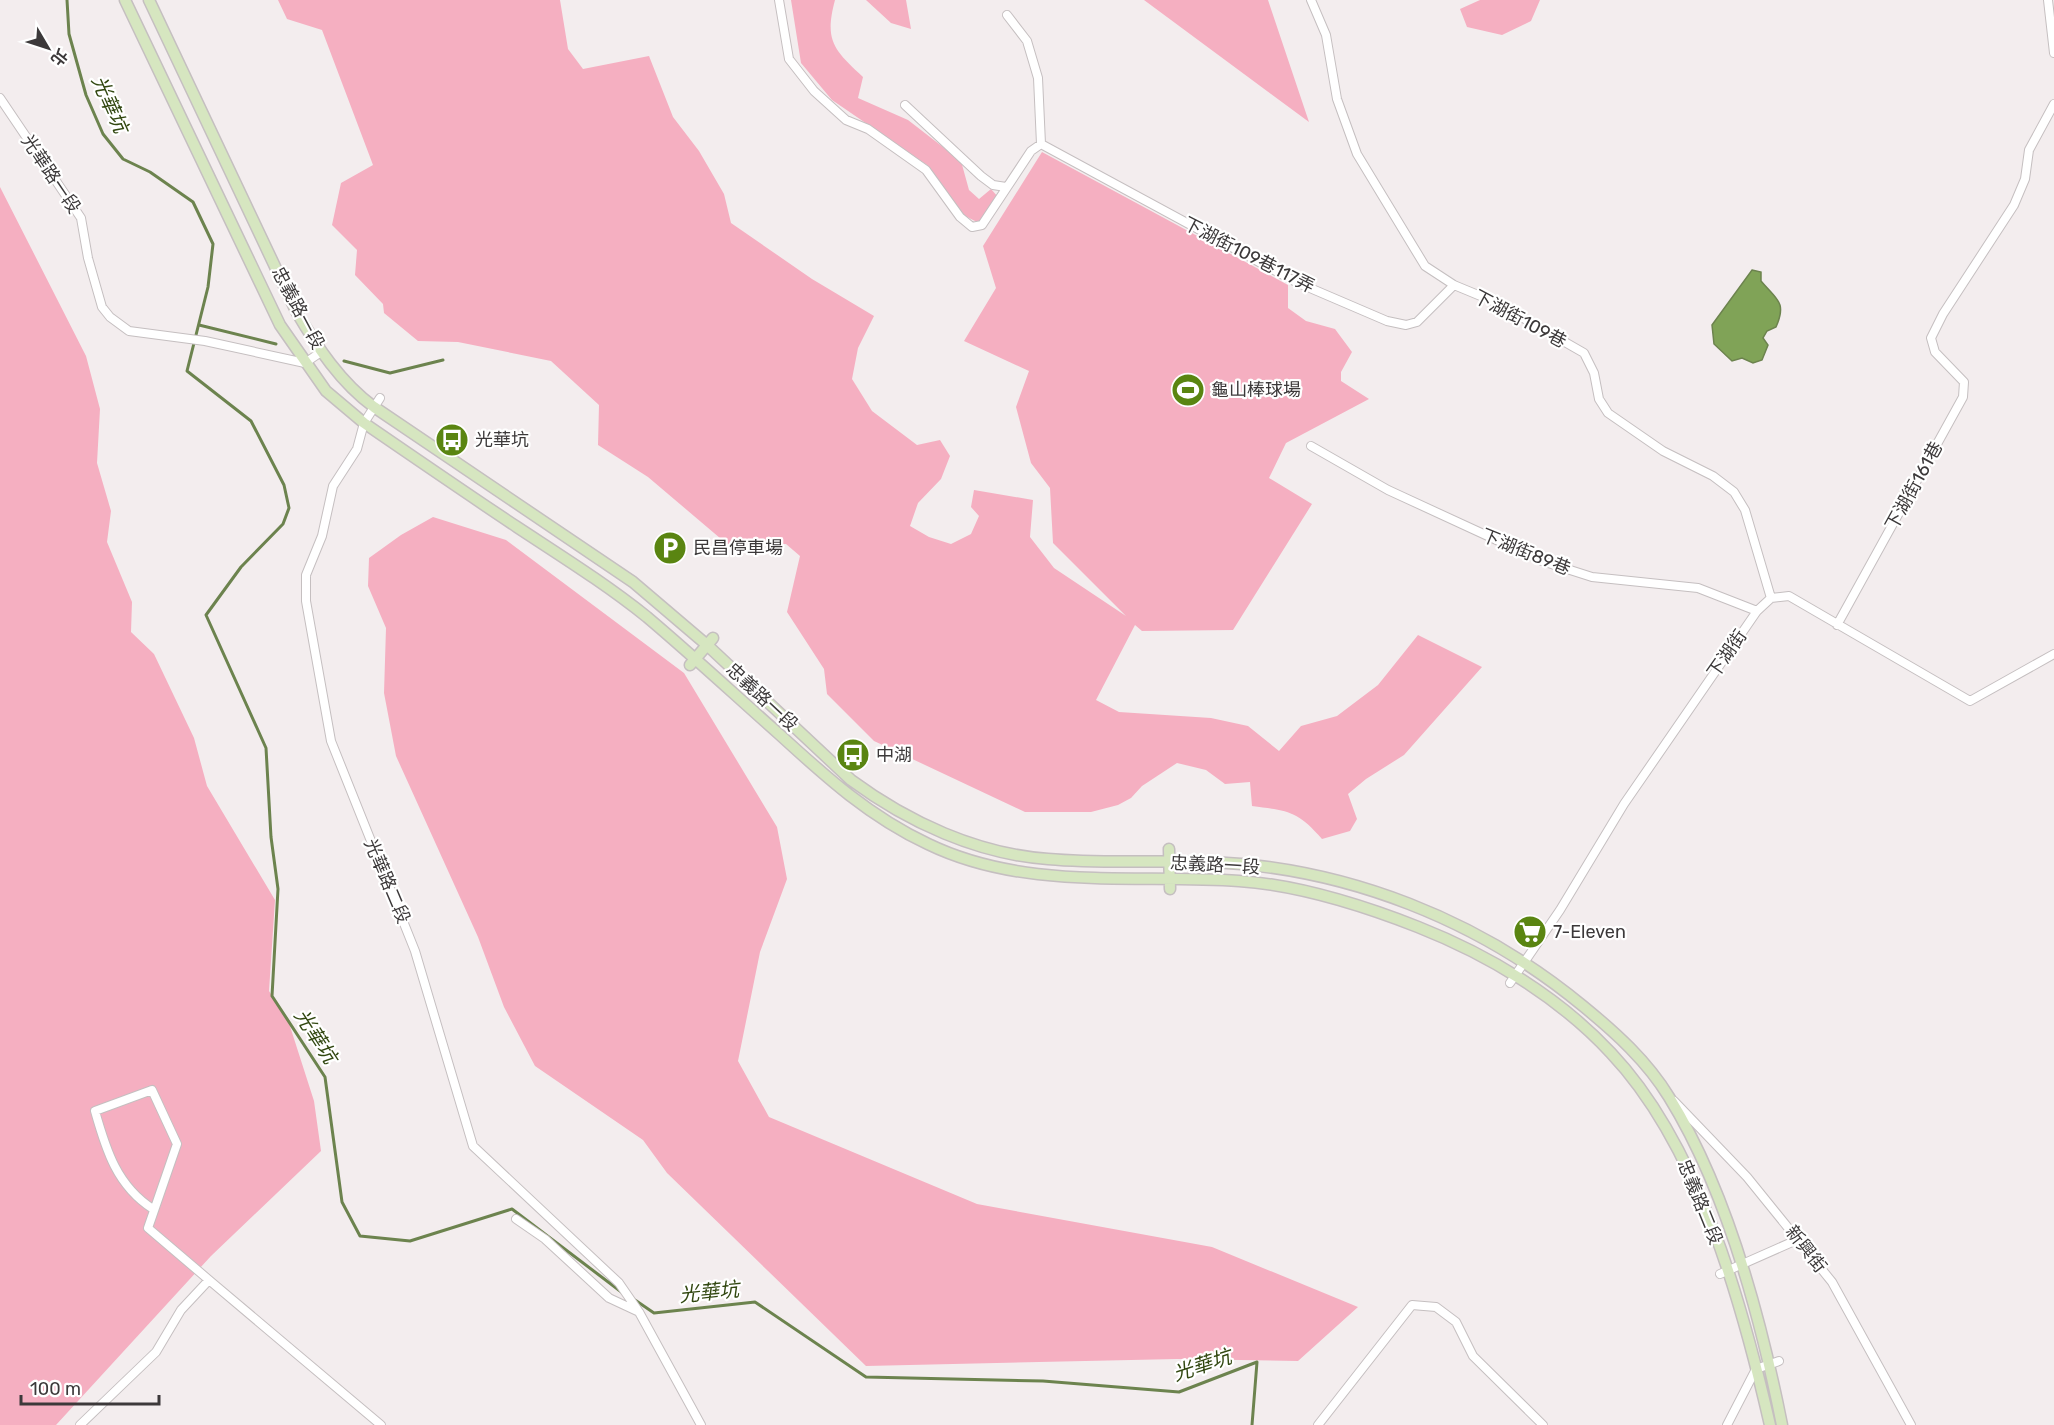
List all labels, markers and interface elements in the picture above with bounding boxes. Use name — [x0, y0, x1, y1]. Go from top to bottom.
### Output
north arrow — [18, 18, 78, 78]
text: 北 — [47, 45, 72, 69]
water label: 光華坑 — [87, 72, 134, 139]
street label: 光華路一段 — [17, 131, 85, 217]
street label: 下湖街109巷117弄 — [1180, 212, 1318, 298]
street label: 忠義路一段 — [267, 263, 329, 353]
street label: 下湖街109巷 — [1470, 285, 1570, 353]
sports icon: 龜山棒球場 — [1170, 372, 1206, 408]
place label: 龜山棒球場 — [1211, 379, 1301, 401]
bus stop icon: 光華坑 — [434, 422, 470, 458]
place label: 光華坑 — [475, 429, 529, 451]
street label: 下湖街161巷 — [1881, 438, 1947, 534]
street label: 下湖街89巷 — [1478, 524, 1574, 580]
parking icon: 民昌停車場 — [652, 530, 688, 566]
place label: 民昌停車場 — [693, 537, 783, 559]
street label: 下湖街 — [1703, 626, 1751, 682]
street label: 忠義路一段 — [722, 658, 802, 736]
bus stop icon: 中湖 — [835, 737, 871, 773]
place label: 中湖 — [876, 744, 912, 766]
street label: 光華路二段 — [359, 835, 415, 927]
street label: 忠義路一段 — [1169, 852, 1261, 878]
supermarket icon: 7-Eleven — [1512, 914, 1548, 950]
place label: 7-Eleven — [1553, 921, 1626, 943]
water label: 光華坑 — [290, 1004, 344, 1070]
street label: 忠義路二段 — [1673, 1156, 1727, 1248]
street label: 新興街 — [1781, 1221, 1831, 1277]
water label: 光華坑 — [678, 1277, 743, 1307]
water label: 光華坑 — [1170, 1343, 1237, 1386]
scale bar — [21, 1368, 159, 1406]
text: 100 m — [30, 1378, 81, 1400]

